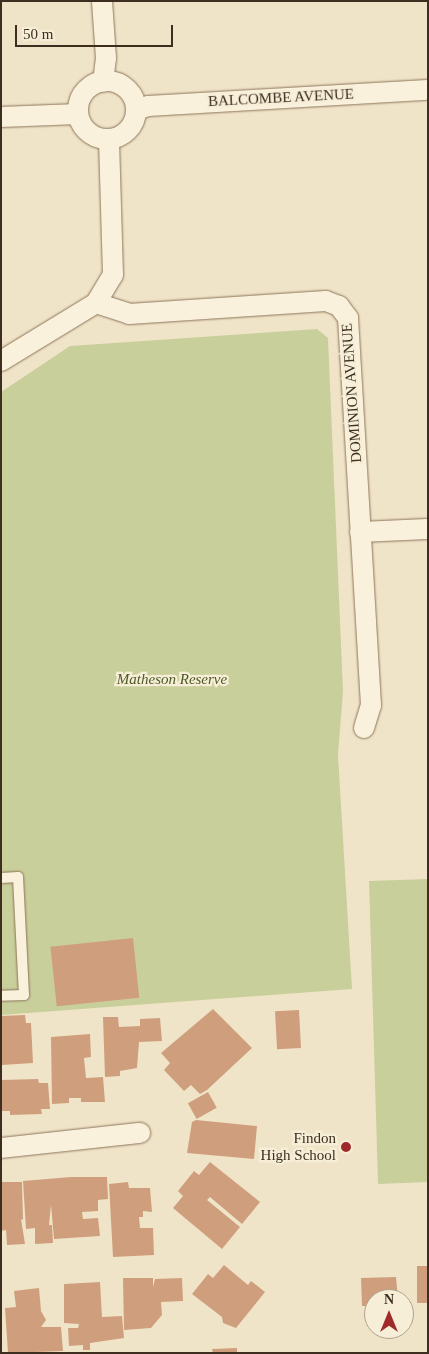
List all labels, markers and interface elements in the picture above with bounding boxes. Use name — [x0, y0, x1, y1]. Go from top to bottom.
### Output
scale bar — [18, 15, 175, 47]
text: 50 m — [23, 26, 53, 42]
street label: BALCOMBE AVENUE — [207, 85, 355, 111]
street label: DOMINION AVENUE — [338, 322, 366, 464]
park label: Matheson Reserve — [117, 671, 227, 689]
place label: Findon High School — [261, 1129, 336, 1164]
marker: Findon High School — [340, 1141, 352, 1153]
north arrow — [364, 1289, 414, 1339]
text: N — [384, 1292, 394, 1307]

